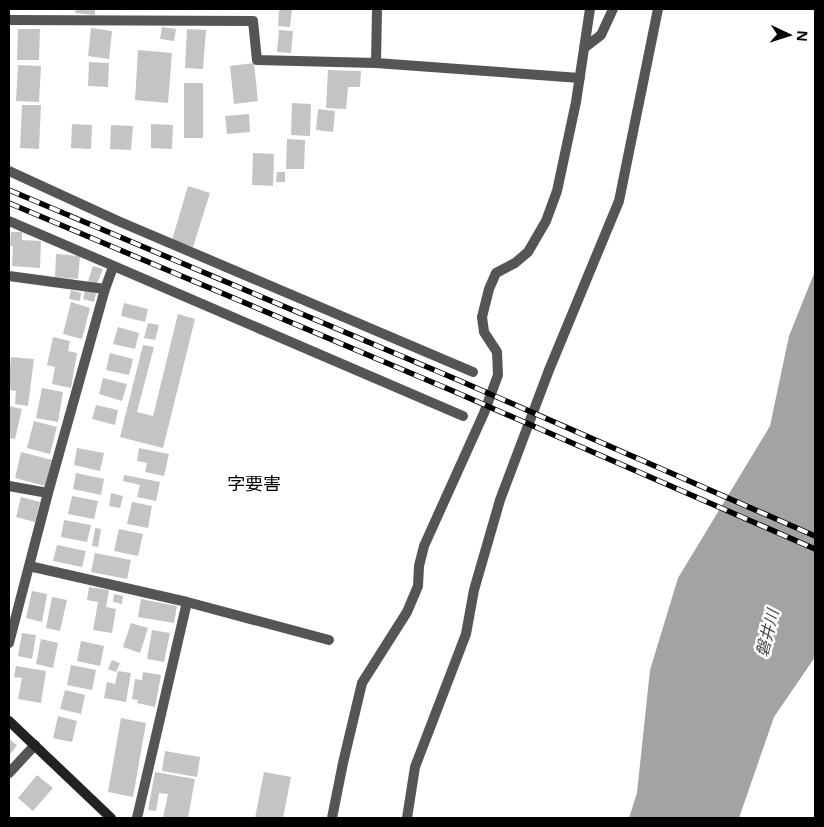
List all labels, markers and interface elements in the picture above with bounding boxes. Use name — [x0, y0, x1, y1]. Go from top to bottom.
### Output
north arrow — [764, 10, 814, 60]
text: N — [793, 30, 812, 42]
district label: 字要害 — [227, 471, 281, 495]
water label: 磐井川 — [751, 605, 784, 659]

